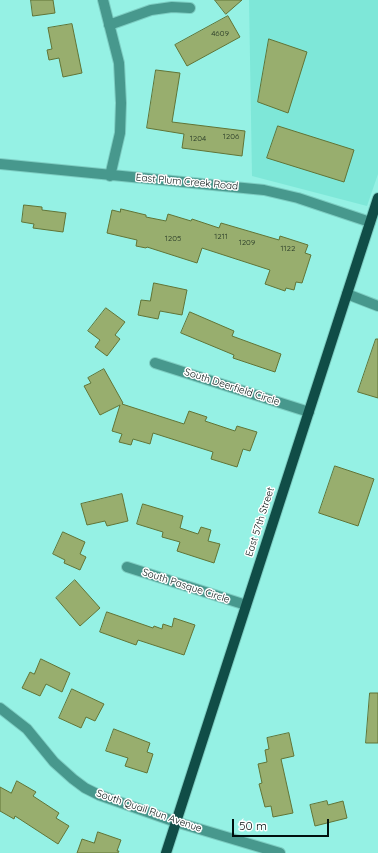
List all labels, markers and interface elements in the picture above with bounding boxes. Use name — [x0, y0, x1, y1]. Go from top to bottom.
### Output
house number: 4609 — [211, 29, 229, 39]
house number: 1206 — [223, 132, 239, 142]
house number: 1204 — [190, 134, 206, 144]
street label: East Plum Creek Road — [135, 172, 239, 192]
house number: 1211 — [214, 232, 228, 242]
house number: 1205 — [165, 234, 181, 244]
house number: 1209 — [239, 238, 255, 248]
house number: 1122 — [281, 244, 295, 254]
street label: South Deerfield Circle — [183, 366, 281, 408]
street label: East 57th Street — [243, 486, 277, 558]
street label: South Pasque Circle — [141, 566, 231, 606]
street label: South Quail Run Avenue — [95, 787, 203, 835]
scale bar — [234, 811, 331, 837]
text: 50 m — [239, 818, 267, 833]

